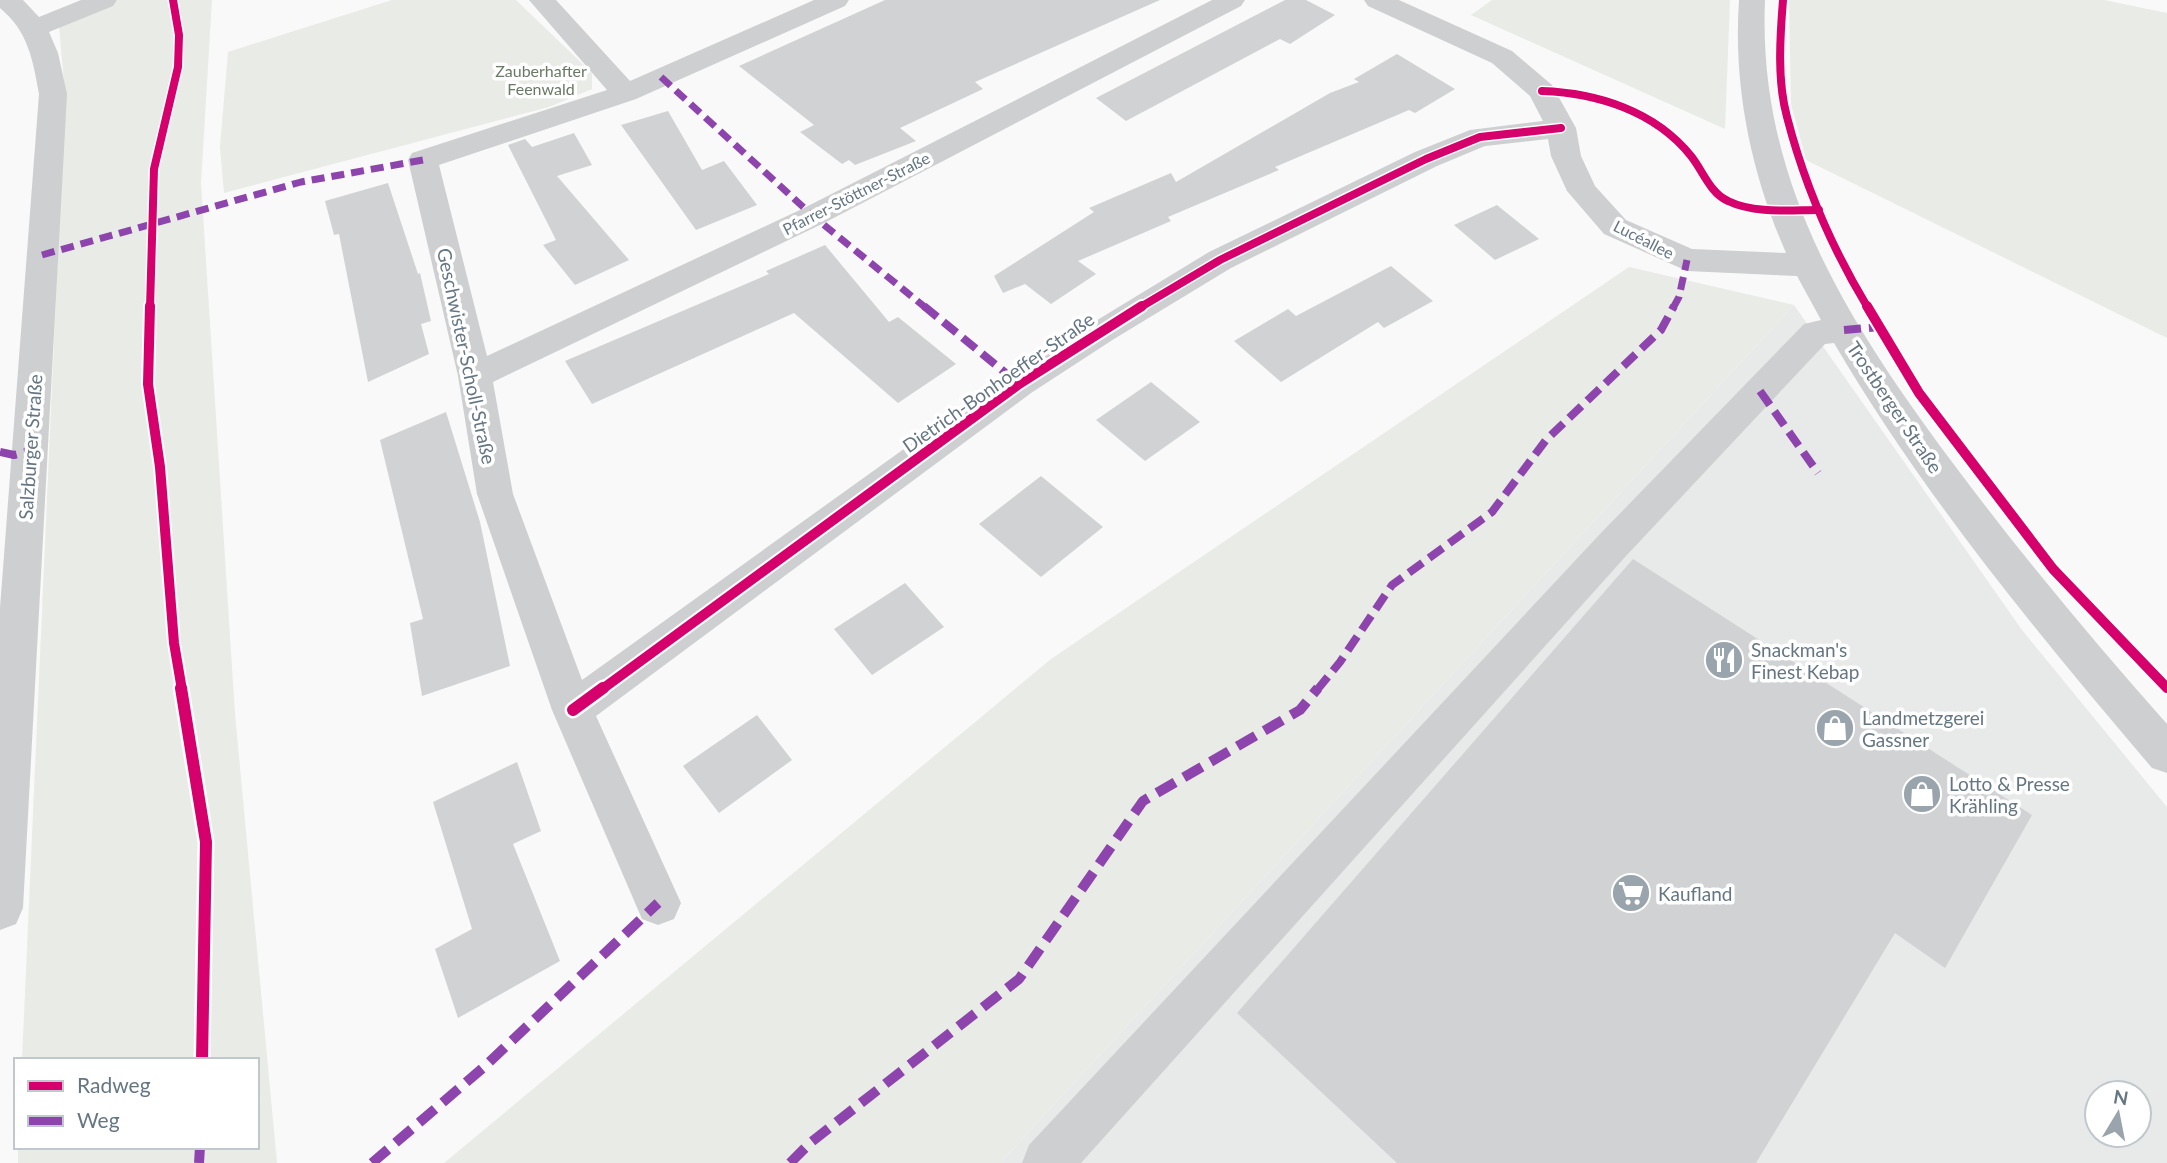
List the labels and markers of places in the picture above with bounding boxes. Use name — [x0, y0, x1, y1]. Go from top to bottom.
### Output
place label: Snackman's Finest Kebap — [1751, 638, 1859, 683]
restaurant icon: Snackman's Finest Kebap — [1703, 639, 1745, 681]
place label: Landmetzgerei Gassner — [1862, 706, 1984, 751]
shop icon: Landmetzgerei Gassner — [1814, 707, 1856, 749]
place label: Lotto & Presse Krähling — [1949, 772, 2070, 817]
shop icon: Lotto & Presse Krähling — [1901, 773, 1943, 815]
supermarket icon: Kaufland — [1610, 872, 1652, 914]
place label: Kaufland — [1658, 882, 1732, 905]

